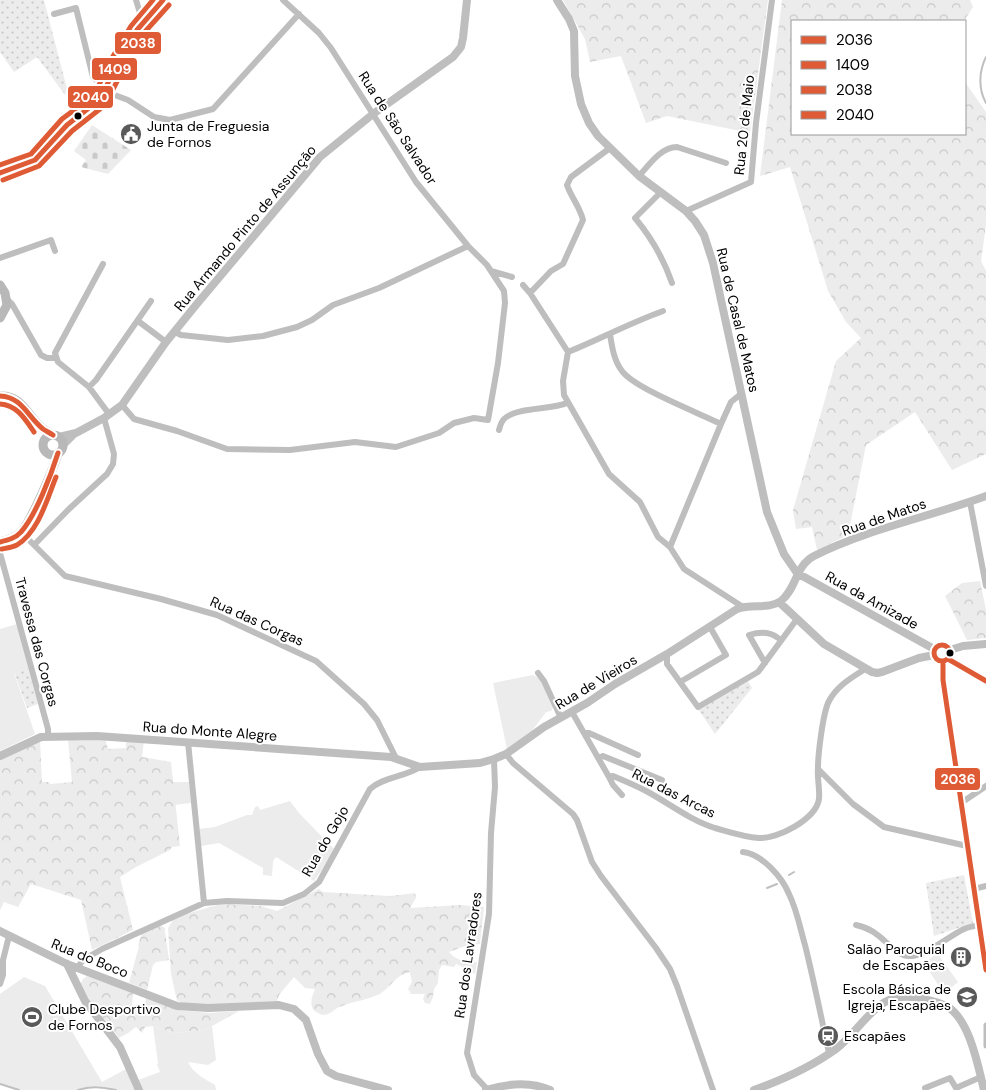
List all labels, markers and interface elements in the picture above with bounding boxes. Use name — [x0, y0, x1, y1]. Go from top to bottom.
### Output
legend — [791, 20, 966, 135]
text: 2036 — [836, 30, 873, 50]
line badge: 2038 — [114, 31, 162, 55]
text: 2038 — [120, 34, 156, 52]
text: 1409 — [836, 55, 869, 75]
line badge: 1409 — [91, 57, 138, 81]
text: 1409 — [99, 60, 132, 78]
street label: Rua de São Salvador — [355, 68, 441, 188]
street label: Rua 20 de Maio — [730, 74, 758, 176]
text: 2038 — [836, 80, 873, 100]
line badge: 2040 — [67, 85, 114, 109]
text: 2040 — [73, 88, 110, 106]
text: 2040 — [836, 105, 874, 125]
unlabelled marker — [73, 111, 83, 121]
place label: Junta de Freguesia de Fornos — [147, 117, 269, 151]
public building icon: Junta de Freguesia de Fornos — [119, 122, 143, 146]
street label: Rua Armando Pinto de Assunção — [170, 141, 320, 315]
street label: Rua de Casal de Matos — [713, 246, 763, 394]
street label: Rua de Matos — [839, 494, 929, 540]
street label: Rua da Amizade — [822, 567, 922, 633]
street label: Travessa das Corgas — [11, 575, 63, 709]
street label: Rua das Corgas — [207, 592, 307, 650]
unlabelled marker — [945, 648, 955, 658]
street label: Rua de Vieiros — [552, 650, 640, 714]
street label: Rua do Monte Alegre — [142, 717, 278, 745]
street label: Rua das Arcas — [629, 764, 719, 822]
line badge: 2036 — [934, 767, 981, 791]
text: 2036 — [940, 770, 976, 788]
street label: Rua do Gojo — [297, 802, 353, 880]
street label: Rua dos Lavradores — [450, 891, 486, 1019]
street label: Rua do Boco — [49, 934, 131, 982]
place label: Salão Paroquial de Escapães — [847, 940, 945, 974]
building icon: Salão Paroquial de Escapães — [949, 945, 973, 969]
place label: Escola Básica de Igreja, Escapães — [843, 980, 951, 1014]
school or university icon: Escola Básica de Igreja, Escapães — [955, 985, 979, 1009]
place label: Clube Desportivo de Fornos — [48, 1000, 161, 1034]
sports icon: Clube Desportivo de Fornos — [20, 1005, 44, 1029]
station icon: Escapães — [816, 1024, 840, 1048]
place label: Escapães — [844, 1027, 906, 1045]

